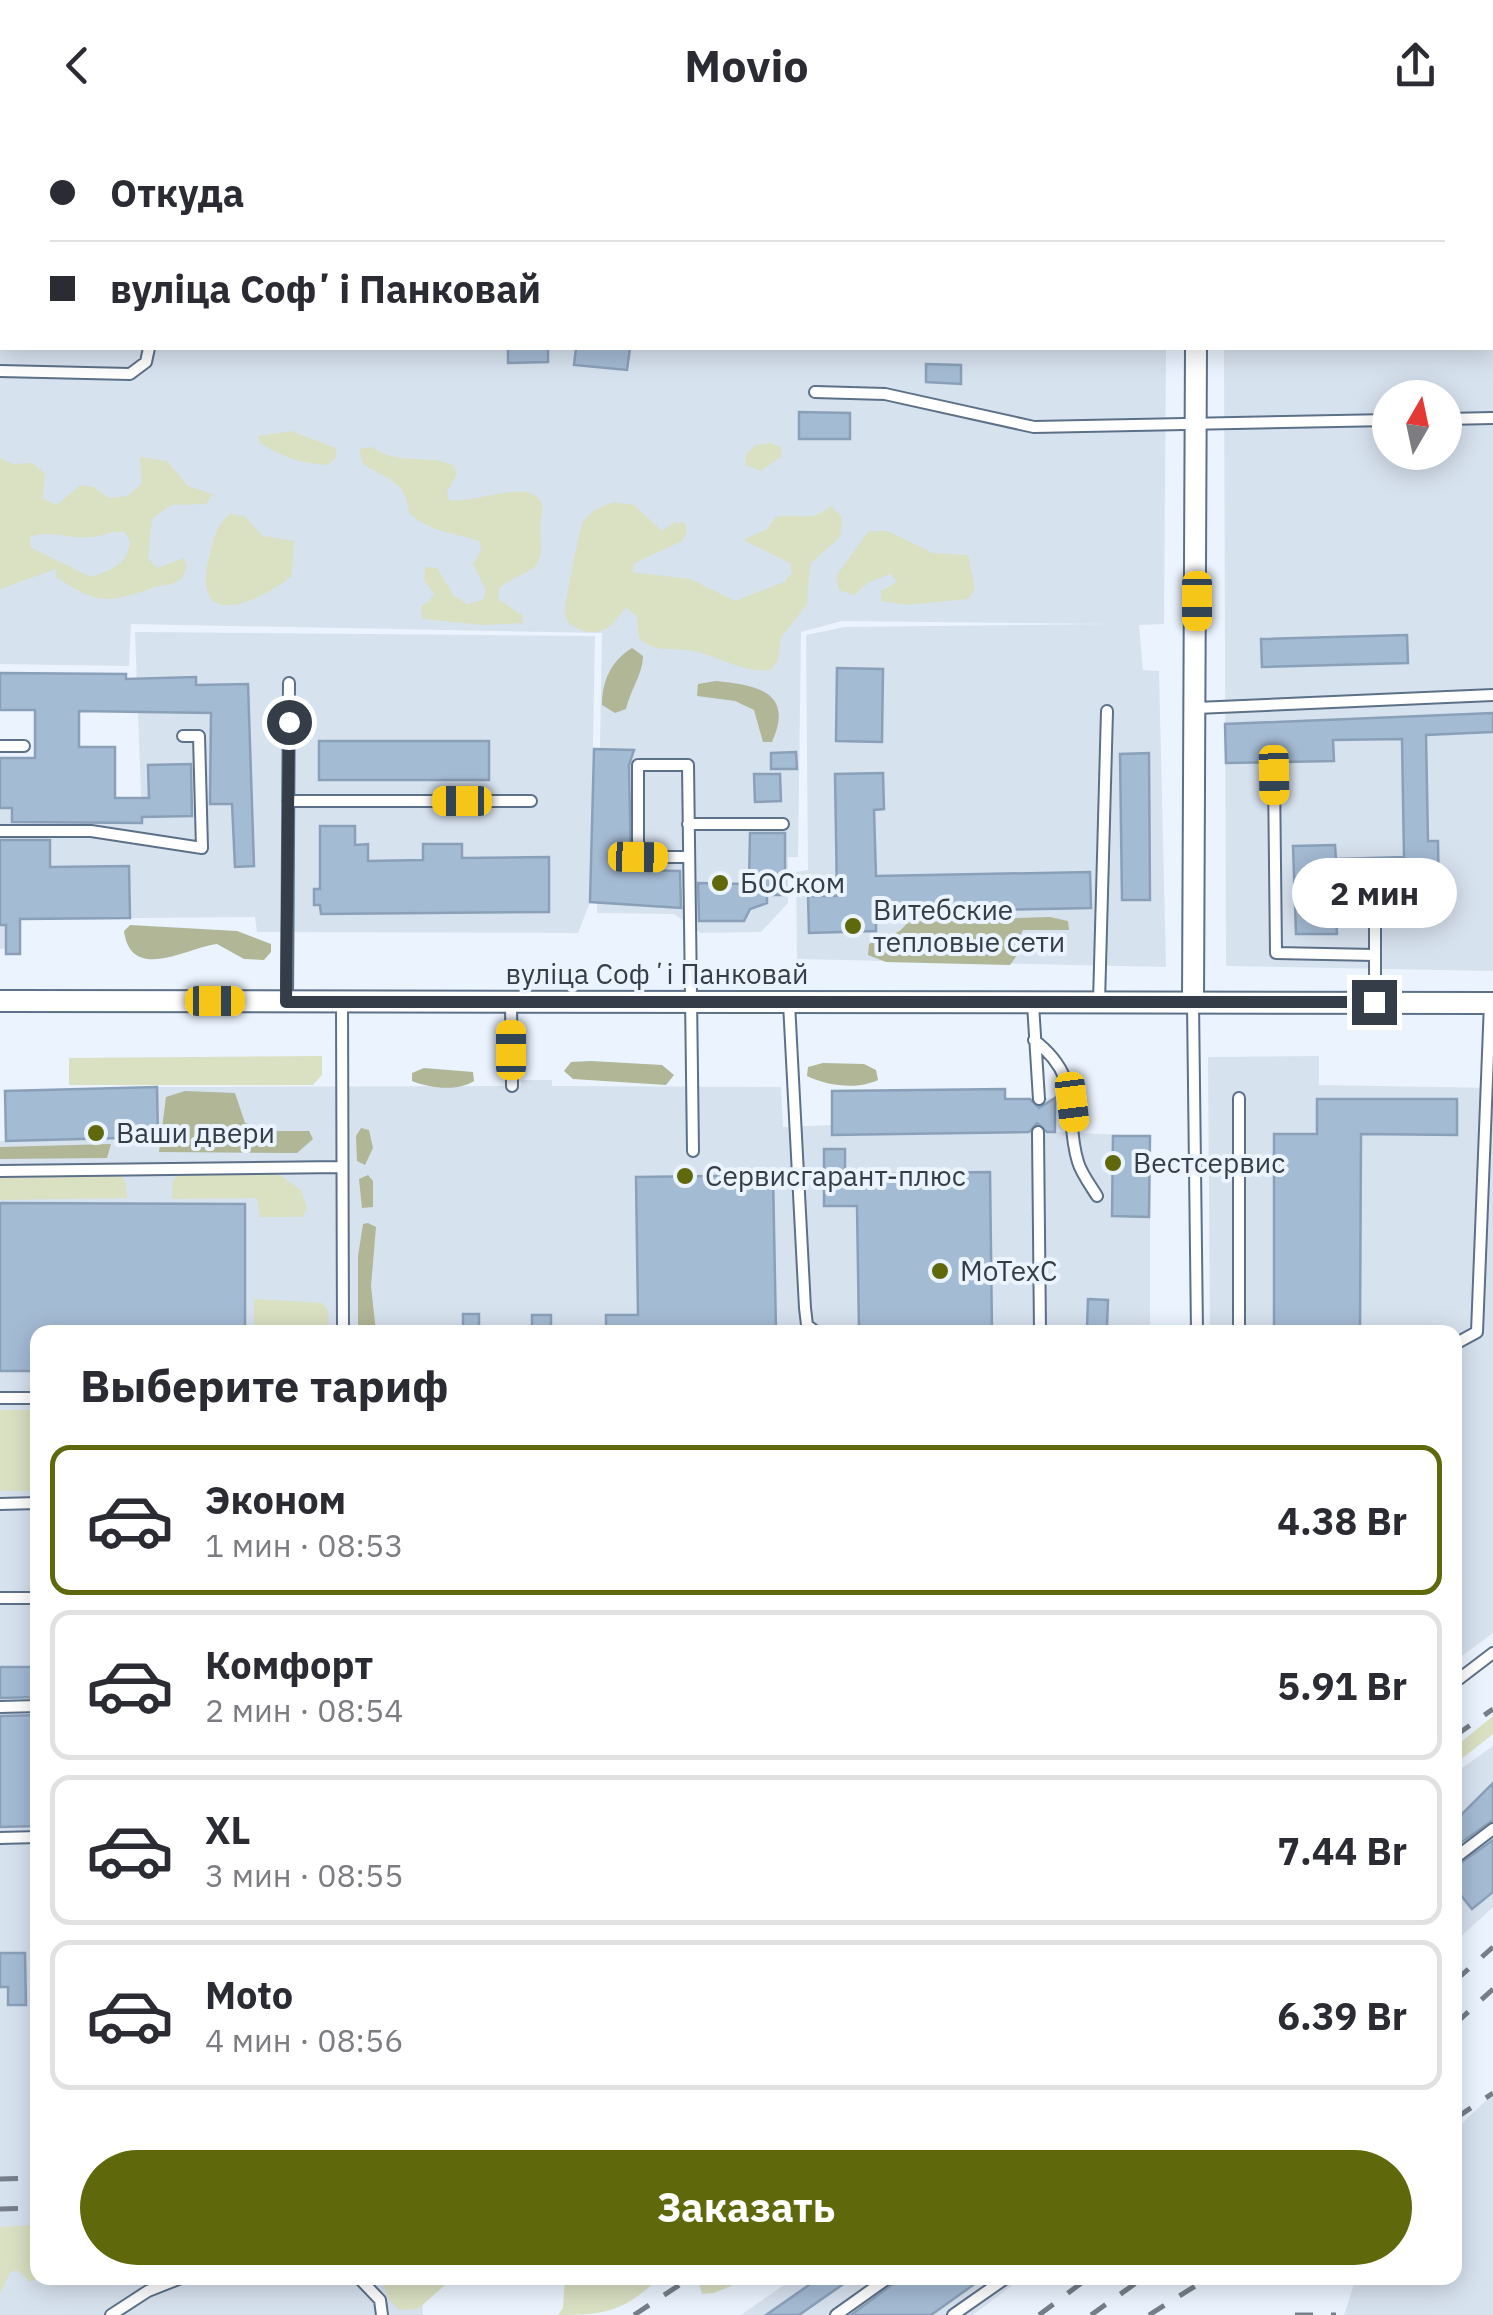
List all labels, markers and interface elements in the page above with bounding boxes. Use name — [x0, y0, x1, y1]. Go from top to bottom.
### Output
text: Movio — [684, 36, 809, 94]
icon: back — [50, 38, 105, 93]
icon: share — [1388, 38, 1443, 93]
text: Откуда — [110, 168, 244, 217]
text: вуліца Софʼі Панковай — [110, 264, 541, 313]
north arrow — [1372, 380, 1462, 470]
map controls — [1372, 380, 1462, 470]
car — [1182, 571, 1212, 631]
route start — [267, 700, 312, 745]
car — [1258, 745, 1290, 805]
car — [432, 786, 492, 816]
car — [608, 841, 668, 873]
callout: 2 мин — [1292, 857, 1456, 927]
place label: БОСком — [740, 864, 845, 901]
marker: БОСком — [709, 872, 731, 894]
text: 2 мин — [1330, 872, 1419, 914]
place label: Витебские тепловые сети — [873, 891, 1065, 960]
marker: Витебские тепловые сети — [842, 915, 864, 937]
street label: вуліца Софʼі Панковай — [506, 955, 809, 992]
route end — [1352, 980, 1397, 1025]
car — [185, 986, 245, 1016]
car — [496, 1020, 526, 1080]
car — [1053, 1070, 1091, 1134]
place label: Ваши двери — [116, 1114, 275, 1151]
marker: Ваши двери — [85, 1122, 107, 1144]
place label: Вестсервис — [1133, 1144, 1285, 1181]
marker: Вестсервис — [1102, 1152, 1124, 1174]
place label: Сервисгарант-плюс — [705, 1157, 966, 1194]
marker: Сервисгарант-плюс — [674, 1165, 696, 1187]
place label: MoTexC — [960, 1252, 1057, 1289]
marker: MoTexC — [929, 1260, 951, 1282]
text: Выберите тариф — [80, 1356, 449, 1414]
icon: car — [85, 1475, 175, 1565]
text: Эконом — [205, 1475, 346, 1524]
text: 4.38 Br — [1277, 1496, 1407, 1545]
text: 1 мин · 08:53 — [205, 1524, 403, 1566]
icon: car — [85, 1640, 175, 1730]
text: Комфорт — [205, 1640, 373, 1689]
text: 5.91 Br — [1277, 1661, 1407, 1710]
text: 2 мин · 08:54 — [205, 1689, 403, 1731]
icon: car — [85, 1805, 175, 1895]
text: XL — [205, 1805, 251, 1854]
text: 7.44 Br — [1277, 1826, 1407, 1875]
text: 3 мин · 08:55 — [205, 1854, 403, 1896]
icon: car — [85, 1970, 175, 2060]
text: Moto — [205, 1970, 293, 2019]
text: 6.39 Br — [1277, 1991, 1407, 2040]
text: 4 мин · 08:56 — [205, 2019, 403, 2061]
button: Заказать — [80, 2150, 1412, 2265]

